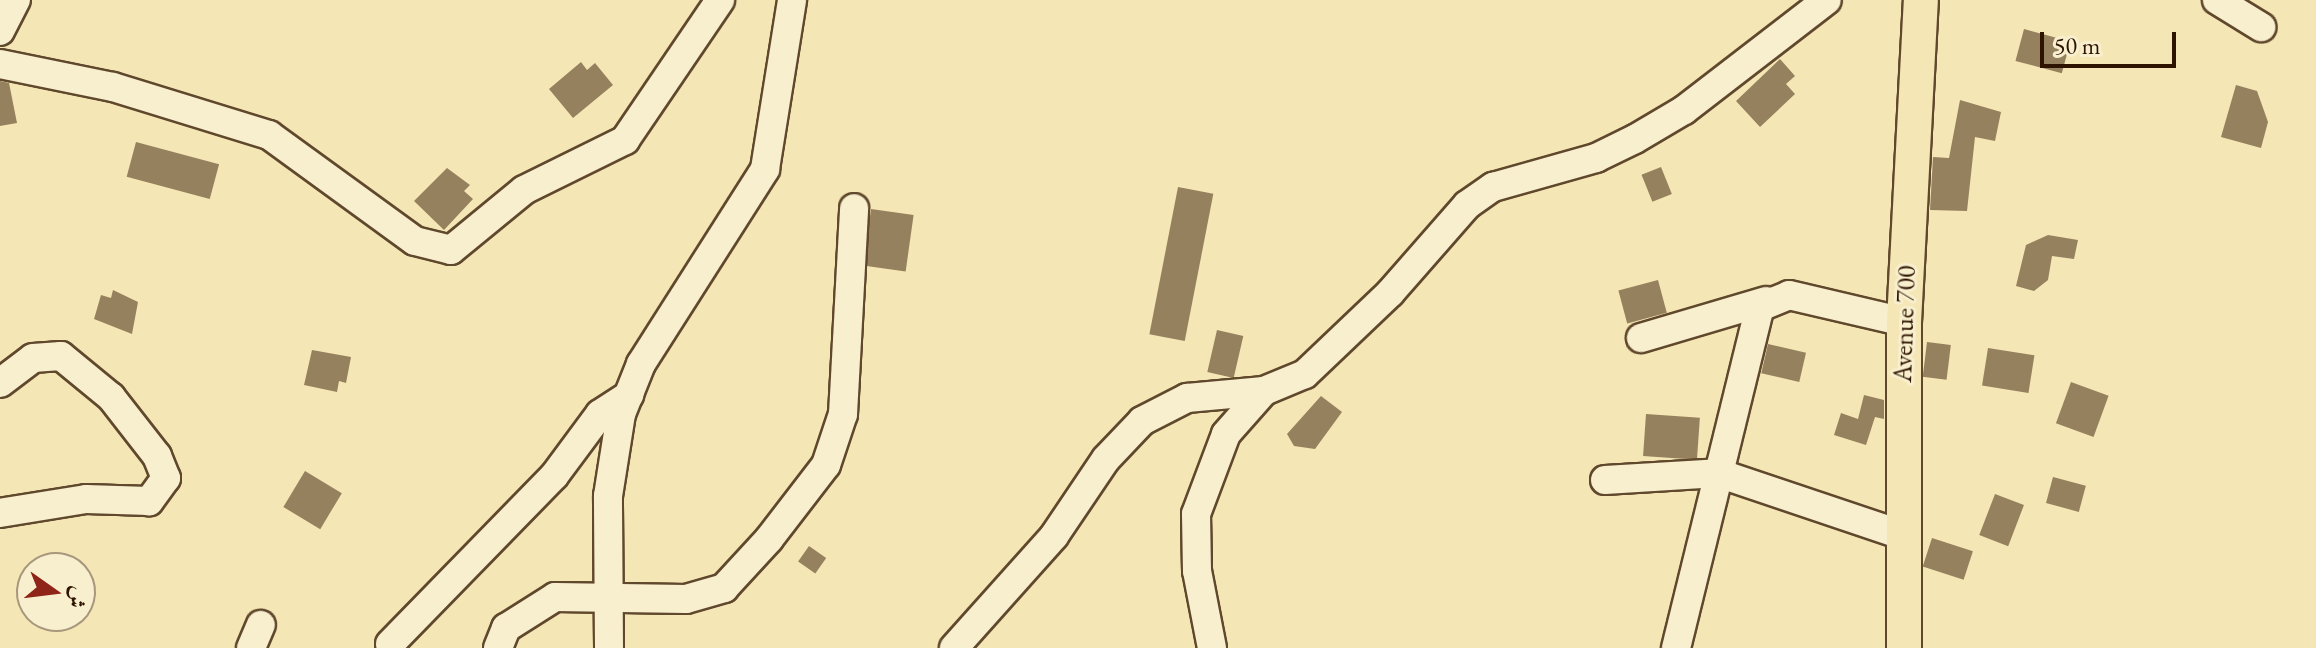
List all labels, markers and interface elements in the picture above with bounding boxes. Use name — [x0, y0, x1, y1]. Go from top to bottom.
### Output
scale bar — [2044, 16, 2180, 66]
text: 50 m — [2054, 30, 2101, 61]
street label: Avenue 700 — [1887, 265, 1923, 383]
north arrow — [16, 552, 96, 632]
text: ش — [61, 583, 95, 612]

